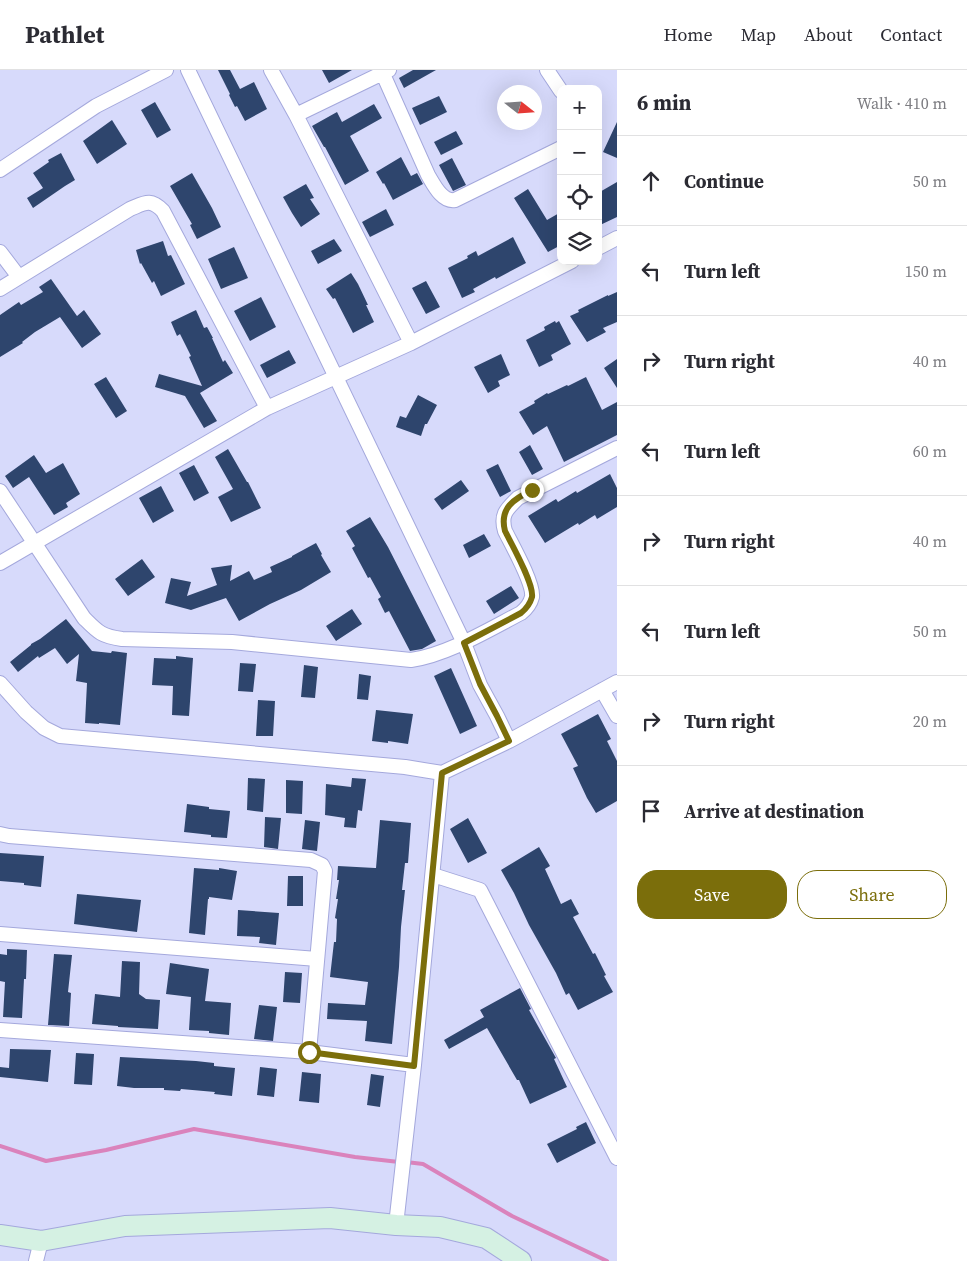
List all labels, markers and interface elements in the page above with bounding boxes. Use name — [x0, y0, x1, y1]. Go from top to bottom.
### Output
text: Pathlet — [25, 18, 104, 51]
text: Home — [664, 22, 713, 47]
text: Map — [741, 22, 776, 47]
text: About — [804, 22, 852, 47]
text: Contact — [880, 22, 942, 47]
north arrow — [497, 85, 542, 130]
map controls — [557, 85, 602, 265]
button: + — [557, 85, 602, 130]
text: 6 min — [637, 88, 692, 117]
text: Walk · 410 m — [857, 92, 947, 114]
button: − — [557, 130, 602, 175]
icon: ahead — [637, 167, 665, 195]
text: Continue — [684, 168, 764, 194]
text: 50 m — [913, 170, 947, 192]
button: locate — [557, 175, 602, 220]
button: layers — [557, 220, 602, 265]
icon: left — [637, 257, 665, 285]
text: Turn left — [684, 258, 760, 284]
text: 150 m — [905, 260, 947, 282]
icon: right — [637, 347, 665, 375]
text: Turn right — [684, 348, 775, 374]
text: 40 m — [913, 350, 947, 372]
icon: left — [637, 437, 665, 465]
text: Turn left — [684, 438, 760, 464]
text: 60 m — [913, 440, 947, 462]
route end — [521, 479, 544, 502]
icon: right — [637, 527, 665, 555]
text: Turn right — [684, 528, 775, 554]
text: 40 m — [913, 530, 947, 552]
icon: left — [637, 617, 665, 645]
text: Turn left — [684, 618, 760, 644]
text: 50 m — [913, 620, 947, 642]
icon: right — [637, 707, 665, 735]
text: Turn right — [684, 708, 775, 734]
text: 20 m — [913, 710, 947, 732]
icon: arrive — [637, 797, 665, 825]
text: Arrive at destination — [684, 798, 864, 824]
button: Save — [637, 870, 787, 919]
button: Share — [797, 870, 947, 919]
route start — [298, 1041, 321, 1064]

